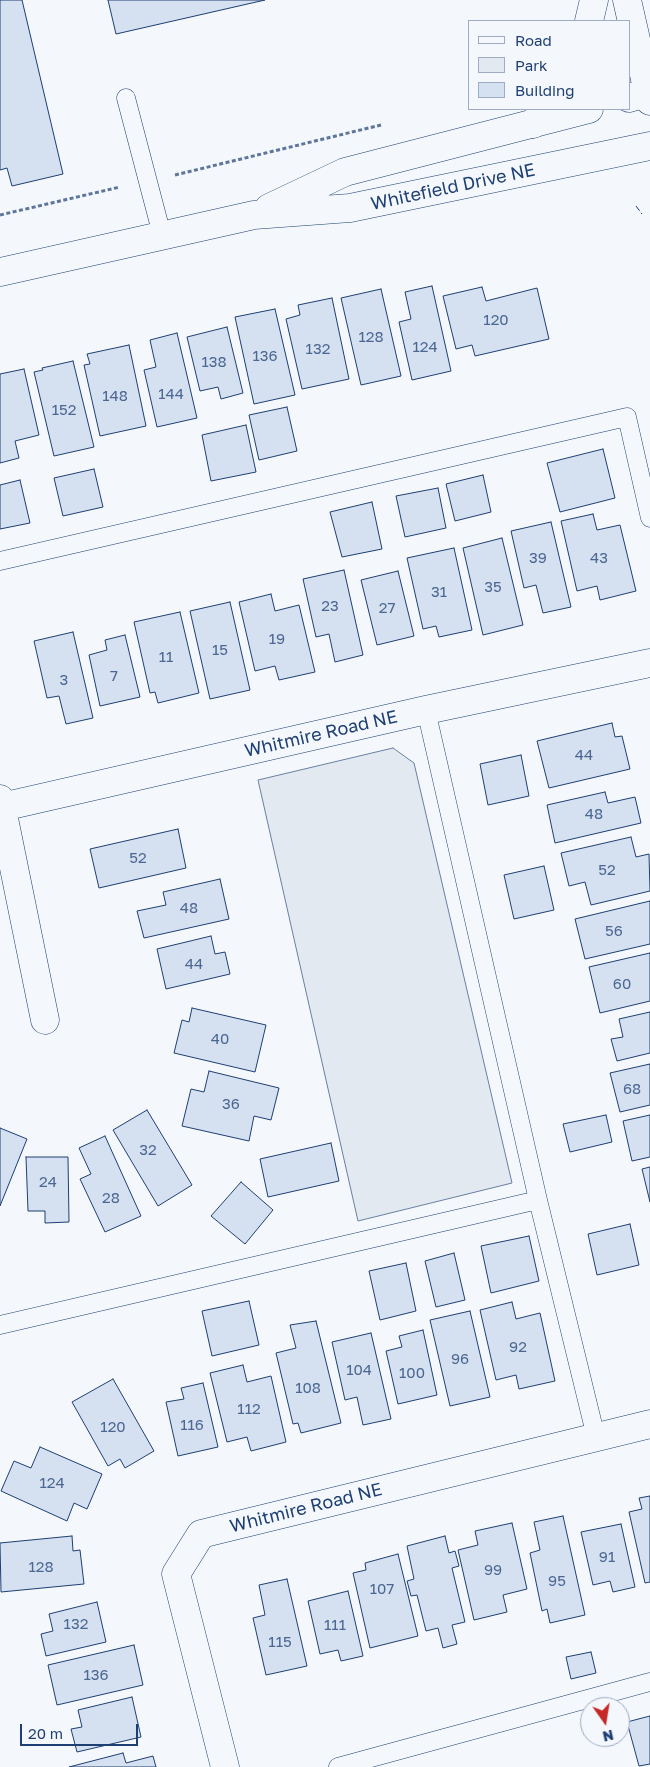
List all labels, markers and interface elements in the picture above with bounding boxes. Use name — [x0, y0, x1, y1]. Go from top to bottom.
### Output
legend — [468, 20, 630, 110]
text: Road — [515, 31, 552, 49]
text: Park — [515, 56, 547, 74]
text: Building — [515, 81, 575, 99]
street label: Whitefield Drive NE — [369, 159, 537, 215]
house number: 120 — [483, 311, 509, 329]
house number: 128 — [358, 328, 384, 346]
house number: 124 — [412, 338, 438, 356]
house number: 132 — [306, 340, 330, 358]
house number: 136 — [252, 347, 278, 365]
house number: 138 — [201, 353, 227, 371]
house number: 144 — [158, 385, 184, 403]
house number: 148 — [102, 387, 128, 405]
house number: 152 — [52, 401, 76, 419]
house number: 39 — [529, 549, 547, 567]
house number: 43 — [590, 549, 608, 567]
house number: 35 — [484, 578, 502, 596]
house number: 31 — [431, 583, 447, 601]
house number: 23 — [321, 597, 339, 615]
house number: 27 — [379, 599, 395, 617]
house number: 19 — [269, 630, 285, 648]
house number: 15 — [212, 641, 228, 659]
house number: 11 — [159, 648, 173, 666]
house number: 7 — [110, 667, 118, 685]
house number: 3 — [60, 671, 68, 689]
street label: Whitmire Road NE — [242, 706, 400, 762]
house number: 44 — [575, 746, 593, 764]
house number: 48 — [585, 805, 603, 823]
house number: 52 — [129, 849, 147, 867]
house number: 52 — [598, 861, 616, 879]
house number: 48 — [180, 899, 198, 917]
house number: 56 — [605, 922, 623, 940]
house number: 44 — [185, 955, 203, 973]
house number: 60 — [613, 975, 631, 993]
house number: 40 — [211, 1030, 229, 1048]
house number: 68 — [623, 1080, 641, 1098]
house number: 36 — [222, 1095, 240, 1113]
house number: 32 — [139, 1141, 157, 1159]
house number: 24 — [39, 1173, 57, 1191]
house number: 28 — [102, 1189, 120, 1207]
house number: 92 — [509, 1338, 527, 1356]
house number: 96 — [451, 1350, 469, 1368]
house number: 104 — [346, 1361, 372, 1379]
house number: 100 — [399, 1364, 425, 1382]
house number: 108 — [295, 1379, 321, 1397]
house number: 112 — [237, 1400, 261, 1418]
house number: 116 — [180, 1416, 204, 1434]
house number: 120 — [100, 1418, 126, 1436]
house number: 124 — [39, 1474, 65, 1492]
street label: Whitmire Road NE — [228, 1479, 384, 1537]
house number: 91 — [599, 1548, 615, 1566]
house number: 128 — [28, 1558, 54, 1576]
house number: 99 — [484, 1561, 502, 1579]
house number: 95 — [548, 1572, 566, 1590]
house number: 107 — [370, 1580, 394, 1598]
house number: 132 — [64, 1615, 88, 1633]
house number: 111 — [324, 1616, 346, 1634]
house number: 115 — [268, 1633, 292, 1651]
house number: 136 — [83, 1666, 109, 1684]
north arrow — [580, 1697, 630, 1747]
scale bar — [22, 1714, 140, 1746]
text: 20 m — [28, 1724, 63, 1742]
text: N — [601, 1727, 615, 1746]

